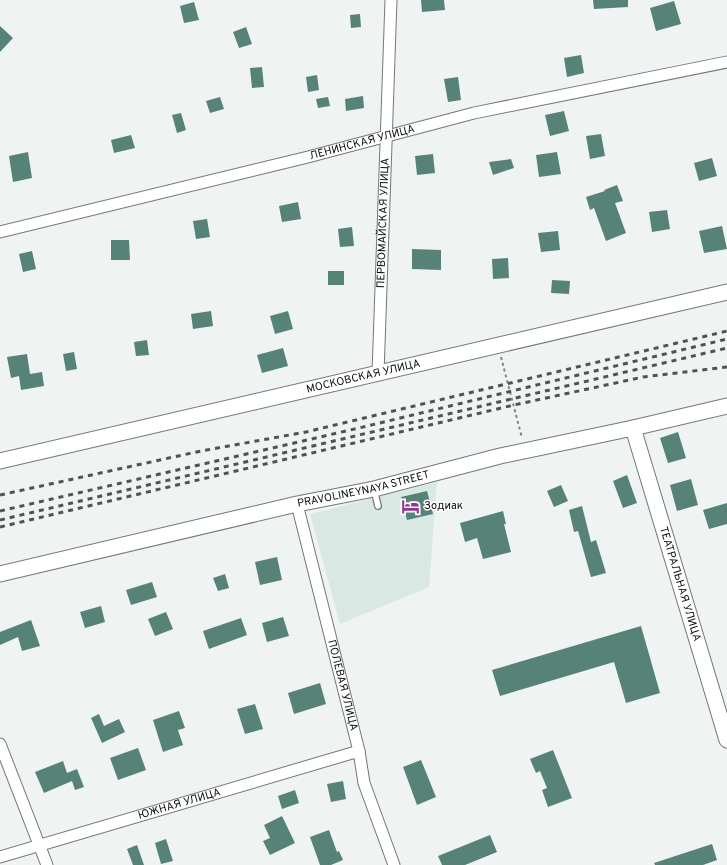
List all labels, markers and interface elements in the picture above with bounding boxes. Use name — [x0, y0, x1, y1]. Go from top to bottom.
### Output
street label: ЛЕНИНСКАЯ УЛИЦА — [308, 122, 416, 163]
street label: ПЕРВОМАЙСКАЯ УЛИЦА — [374, 158, 393, 289]
street label: МОСКОВСКАЯ УЛИЦА — [305, 357, 422, 397]
street label: PRAVOLINEYNAYA STREET — [296, 468, 431, 511]
hotel icon: Зодиак — [401, 496, 421, 516]
place label: Зодиак — [424, 499, 463, 513]
street label: ТЕАТРАЛЬНАЯ УЛИЦА — [656, 525, 704, 643]
street label: ПОЛЕВАЯ УЛИЦА — [324, 638, 361, 732]
street label: ЮЖНАЯ УЛИЦА — [136, 785, 222, 823]

